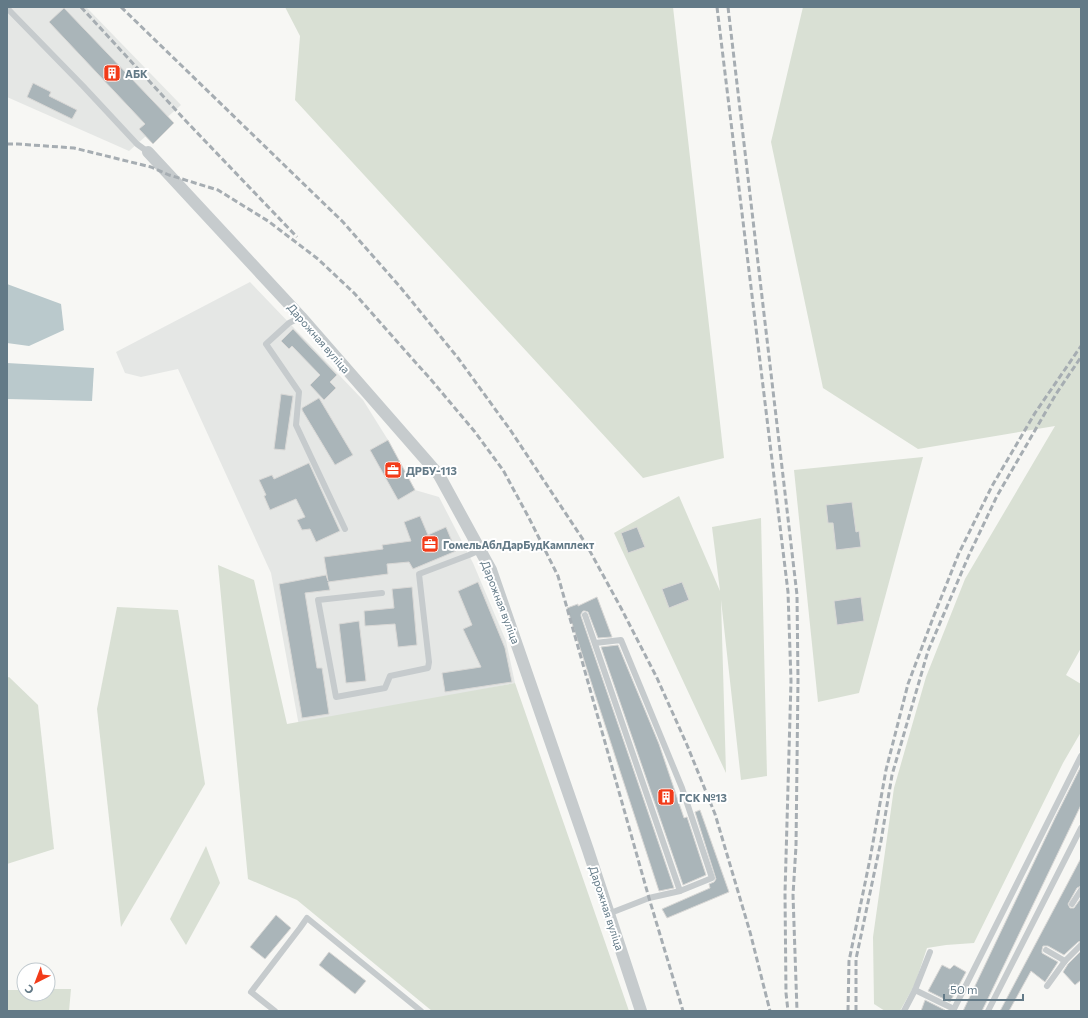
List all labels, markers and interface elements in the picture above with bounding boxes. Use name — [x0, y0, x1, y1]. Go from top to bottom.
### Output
building icon: АБК — [102, 63, 122, 83]
place label: АБК — [125, 67, 148, 80]
street label: Дарожная вуліца — [285, 300, 353, 376]
office icon: ДРБУ-113 — [383, 460, 403, 480]
place label: ДРБУ-113 — [406, 464, 457, 477]
office icon: ГомельАблДарБудКамплект — [420, 534, 440, 554]
place label: ГомельАблДарБудКамплект — [443, 538, 595, 551]
street label: Дарожная вуліца — [479, 559, 523, 645]
building icon: ГСК №13 — [656, 787, 676, 807]
place label: ГСК №13 — [679, 791, 727, 804]
street label: Дарожная вуліца — [587, 864, 627, 952]
north arrow — [16, 962, 56, 1002]
scale bar — [944, 976, 1023, 1002]
text: С — [21, 982, 36, 997]
text: 50 m — [950, 982, 978, 996]

